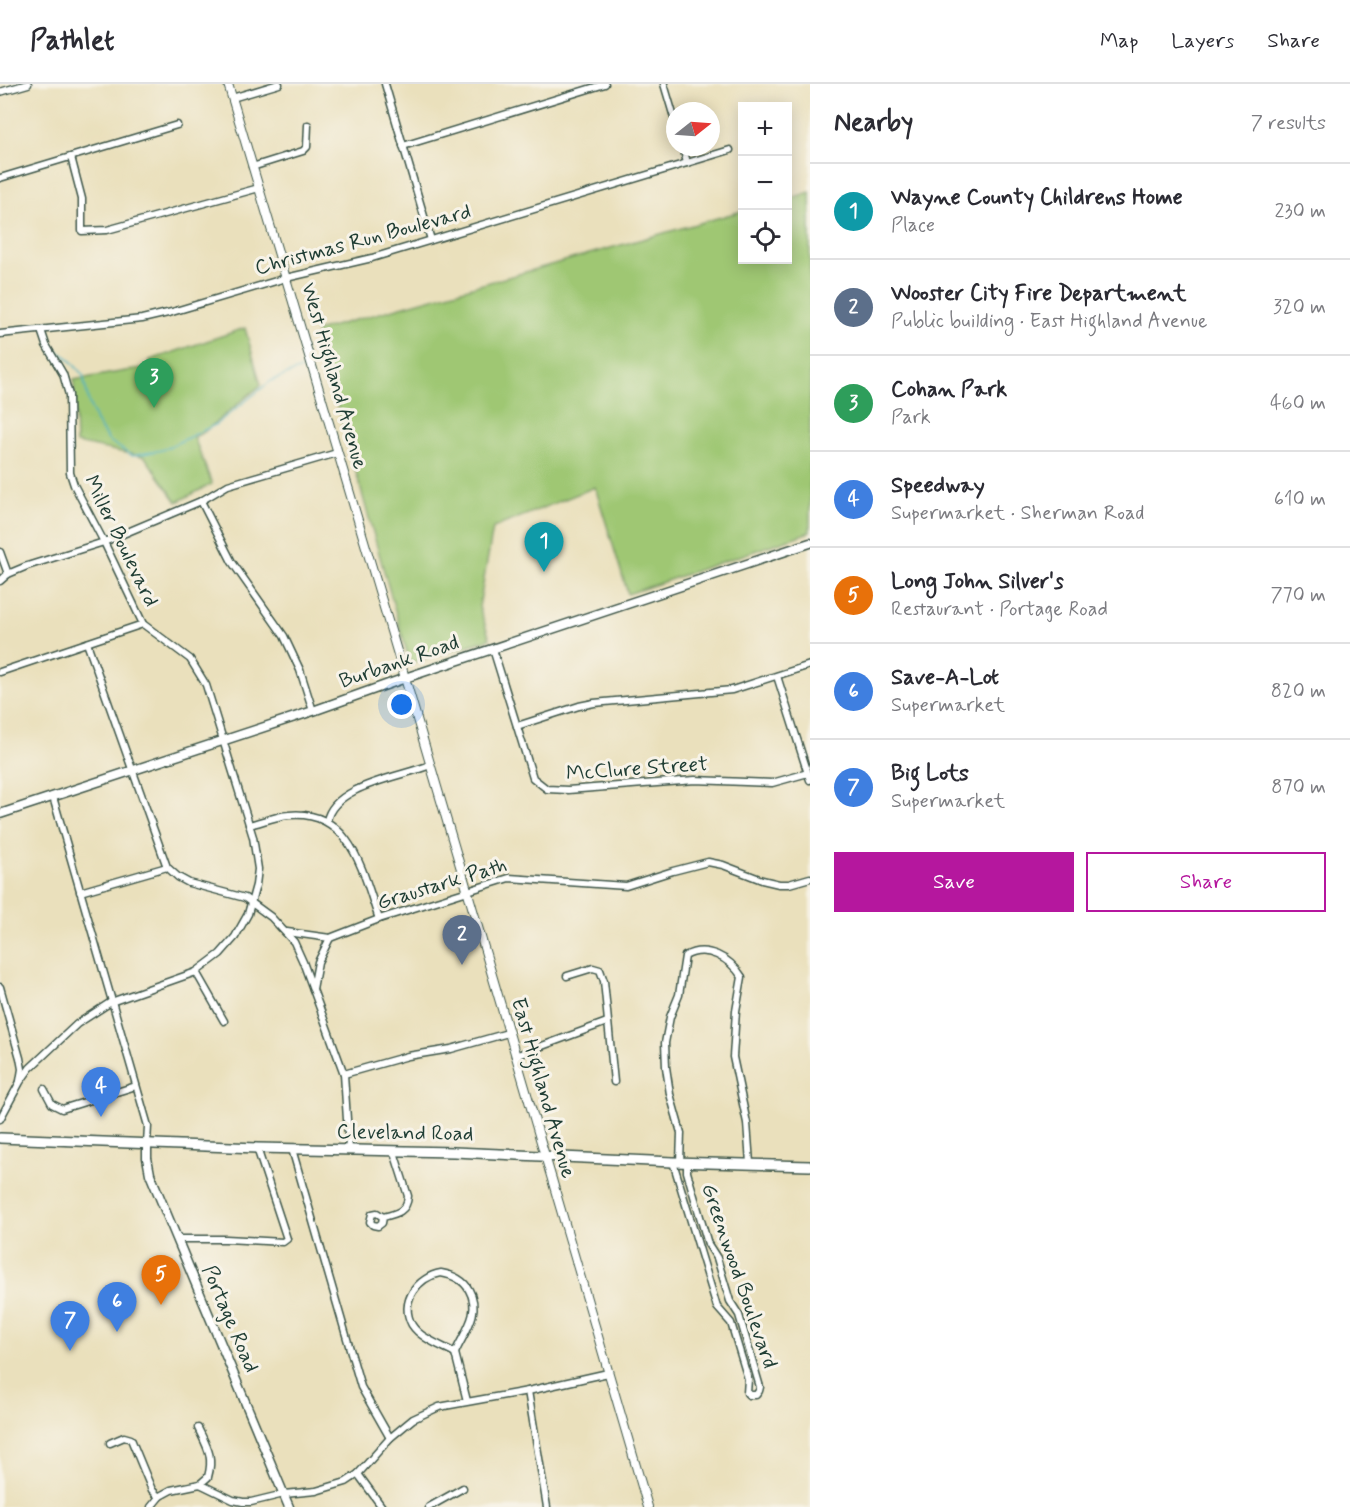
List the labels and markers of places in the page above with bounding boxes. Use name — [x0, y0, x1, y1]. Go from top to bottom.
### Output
pin: 3 — [134, 358, 174, 408]
pin: 1 — [524, 522, 564, 572]
pin: 2 — [442, 916, 482, 965]
pin: 4 — [82, 1068, 120, 1117]
pin: 5 — [142, 1256, 180, 1305]
pin: 6 — [98, 1282, 136, 1332]
pin: 7 — [50, 1302, 90, 1351]

